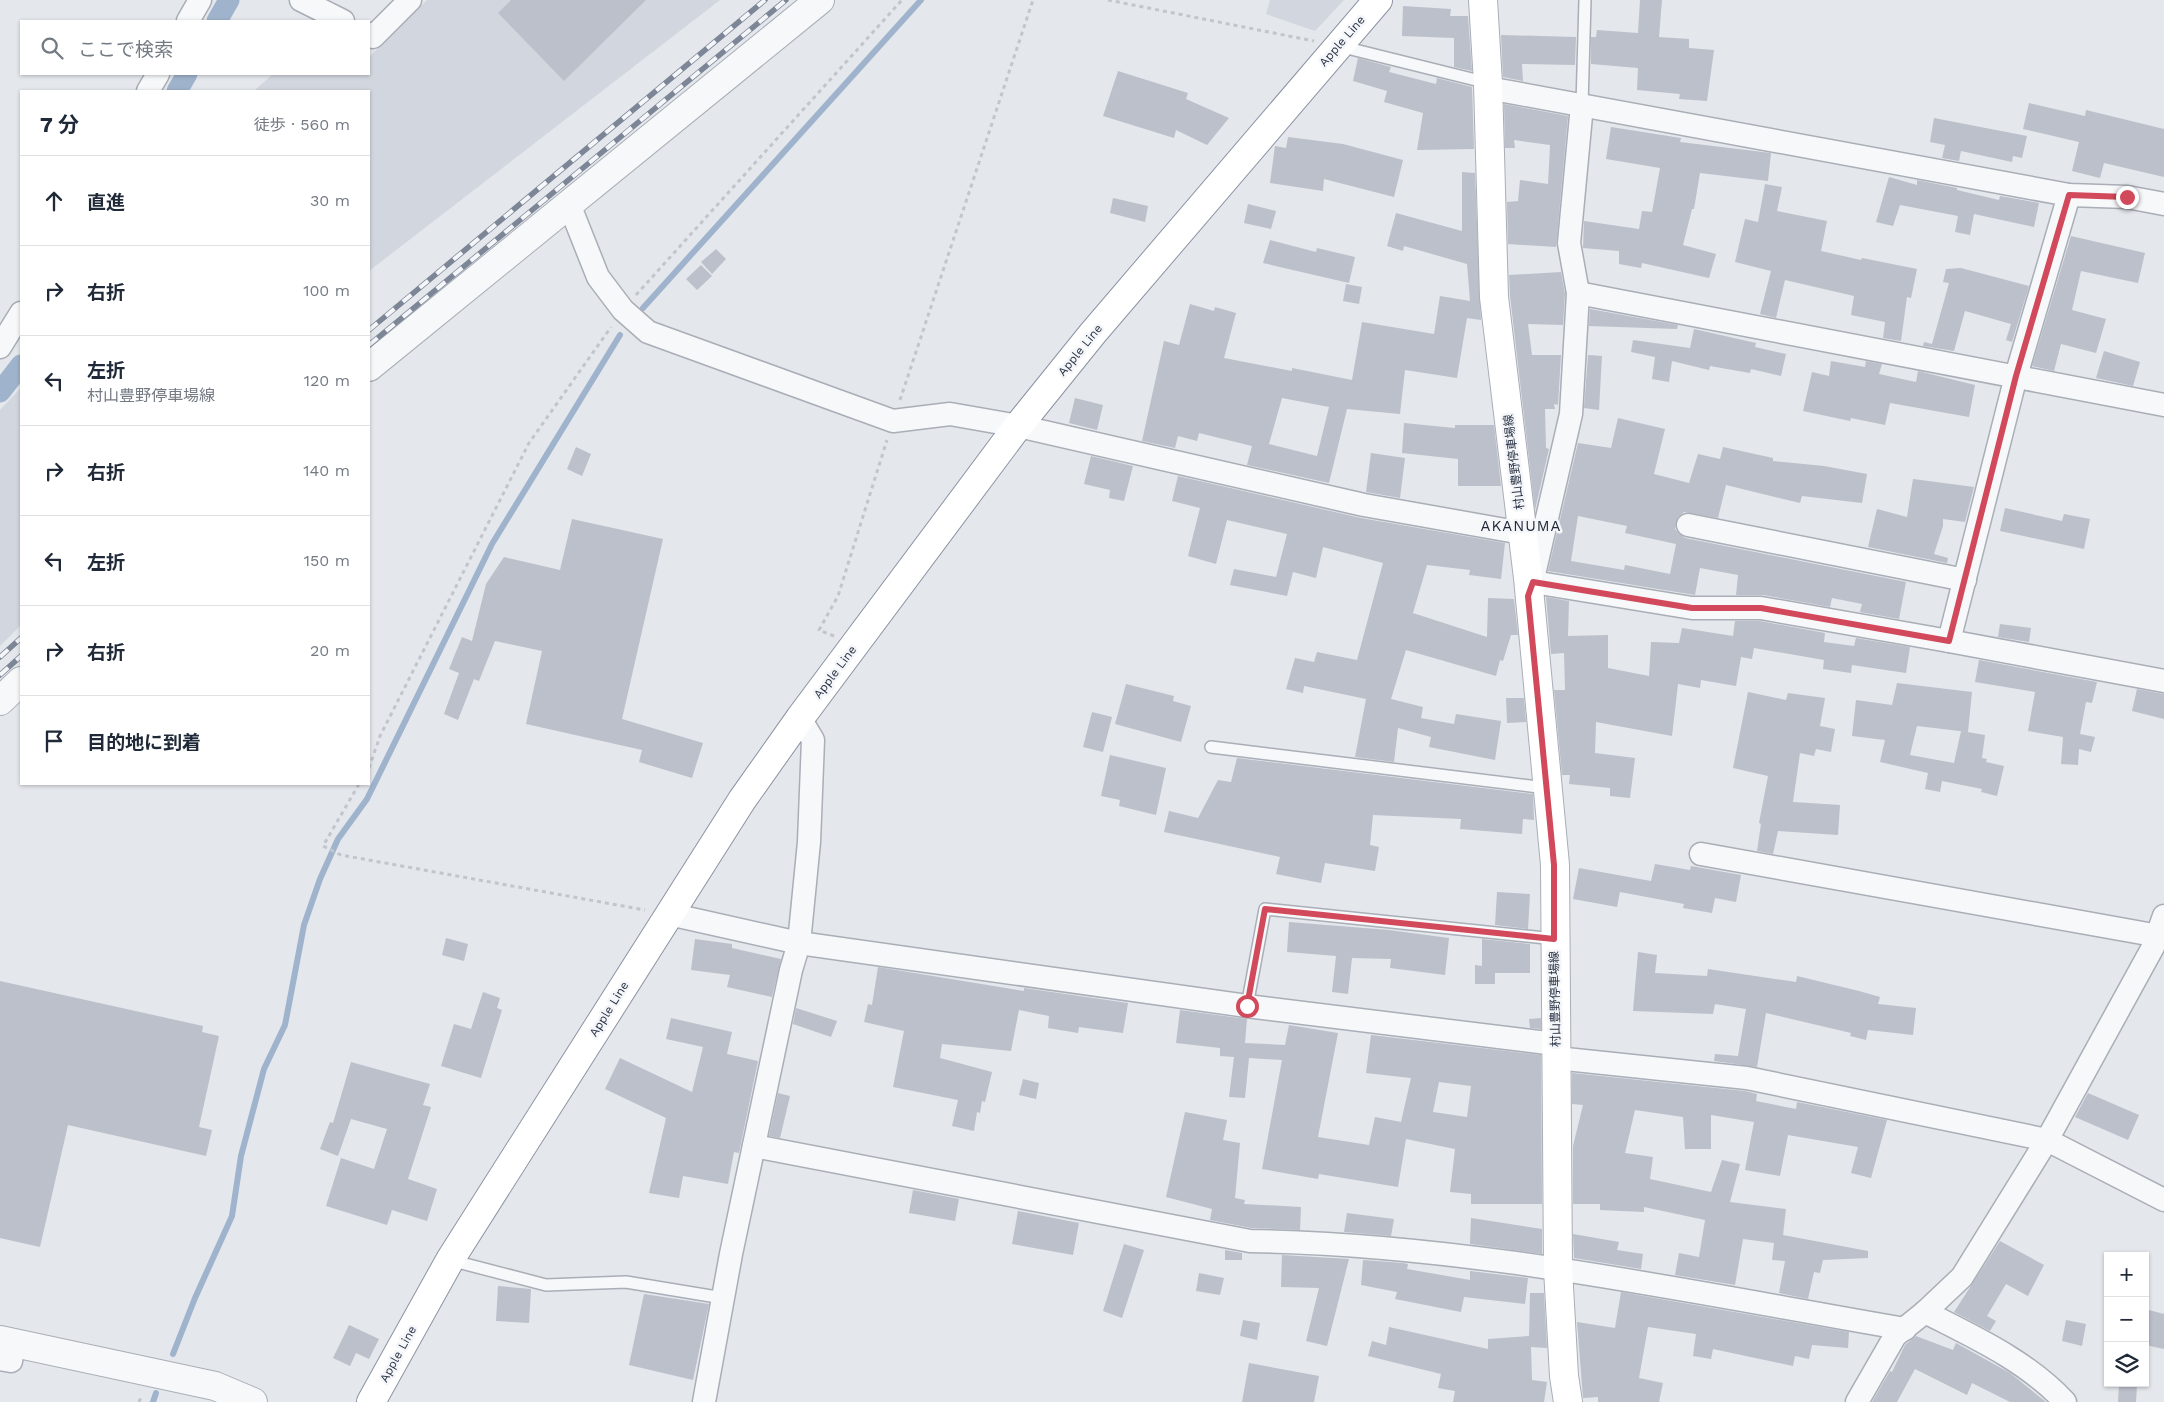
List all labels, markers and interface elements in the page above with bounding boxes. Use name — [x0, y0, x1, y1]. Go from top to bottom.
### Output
street label: Apple Line — [1316, 13, 1368, 69]
search box — [20, 20, 370, 75]
icon: search — [38, 34, 66, 62]
text: ここで検索 — [78, 38, 173, 61]
text: 7 分 — [40, 112, 79, 137]
text: 徒歩 · 560 m — [254, 115, 350, 134]
route end — [2116, 186, 2139, 209]
icon: ahead — [40, 187, 68, 215]
text: 直進 — [87, 191, 125, 214]
text: 30 m — [310, 191, 350, 210]
icon: right — [40, 277, 68, 305]
text: 右折 — [87, 281, 125, 304]
text: 100 m — [303, 281, 350, 300]
street label: Apple Line — [1055, 321, 1105, 379]
text: 左折 — [87, 359, 125, 382]
icon: left — [40, 367, 68, 395]
text: 120 m — [304, 371, 350, 390]
text: 村山豊野停車場線 — [87, 386, 215, 405]
street label: 村山豊野停車場線 — [1501, 413, 1527, 511]
icon: right — [40, 457, 68, 485]
text: 右折 — [87, 461, 125, 484]
text: 140 m — [303, 461, 350, 480]
district label: AKANUMA — [1481, 517, 1561, 535]
icon: left — [40, 547, 68, 575]
text: 左折 — [87, 551, 125, 574]
text: 150 m — [304, 551, 350, 570]
icon: right — [40, 637, 68, 665]
text: 右折 — [87, 641, 125, 664]
text: 20 m — [310, 641, 350, 660]
street label: Apple Line — [811, 643, 859, 701]
icon: arrive — [40, 727, 68, 755]
text: 目的地に到着 — [87, 731, 201, 754]
street label: 村山豊野停車場線 — [1547, 951, 1563, 1047]
street label: Apple Line — [587, 979, 632, 1039]
route start — [1236, 995, 1259, 1018]
map controls — [2104, 1252, 2149, 1387]
button: + — [2104, 1252, 2149, 1297]
button: − — [2104, 1297, 2149, 1342]
street label: Apple Line — [377, 1323, 419, 1385]
button: layers — [2104, 1342, 2149, 1387]

